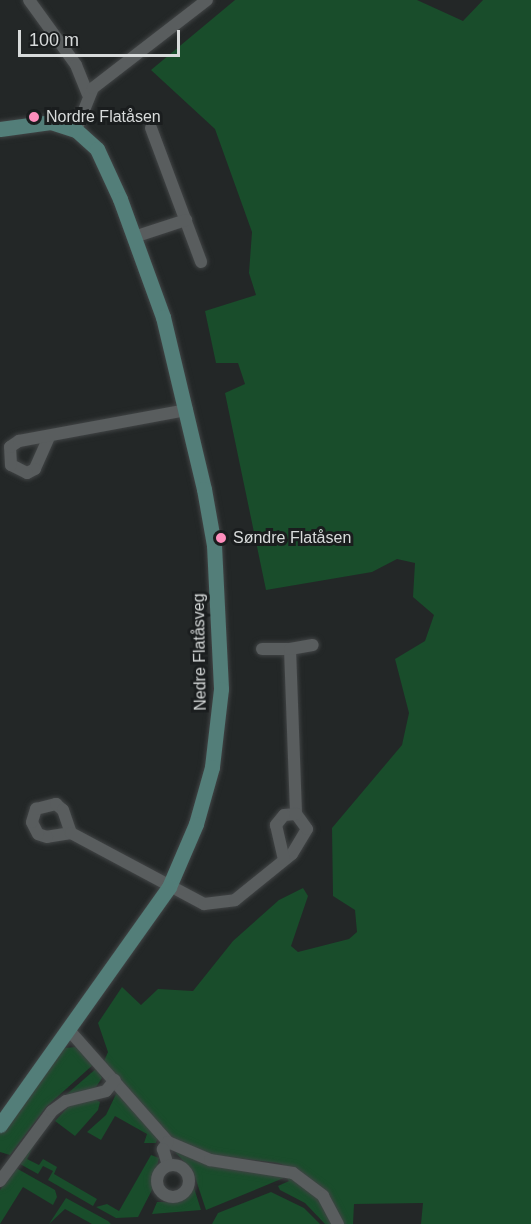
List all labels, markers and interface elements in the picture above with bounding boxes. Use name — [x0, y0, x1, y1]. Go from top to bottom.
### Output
scale bar — [21, 18, 183, 56]
text: 100 m — [29, 30, 79, 50]
place label: Nordre Flatåsen — [46, 107, 161, 127]
marker: Nordre Flatåsen — [27, 110, 41, 124]
place label: Søndre Flatåsen — [233, 528, 351, 548]
marker: Søndre Flatåsen — [214, 531, 228, 545]
street label: Nedre Flatåsveg — [189, 593, 211, 711]

